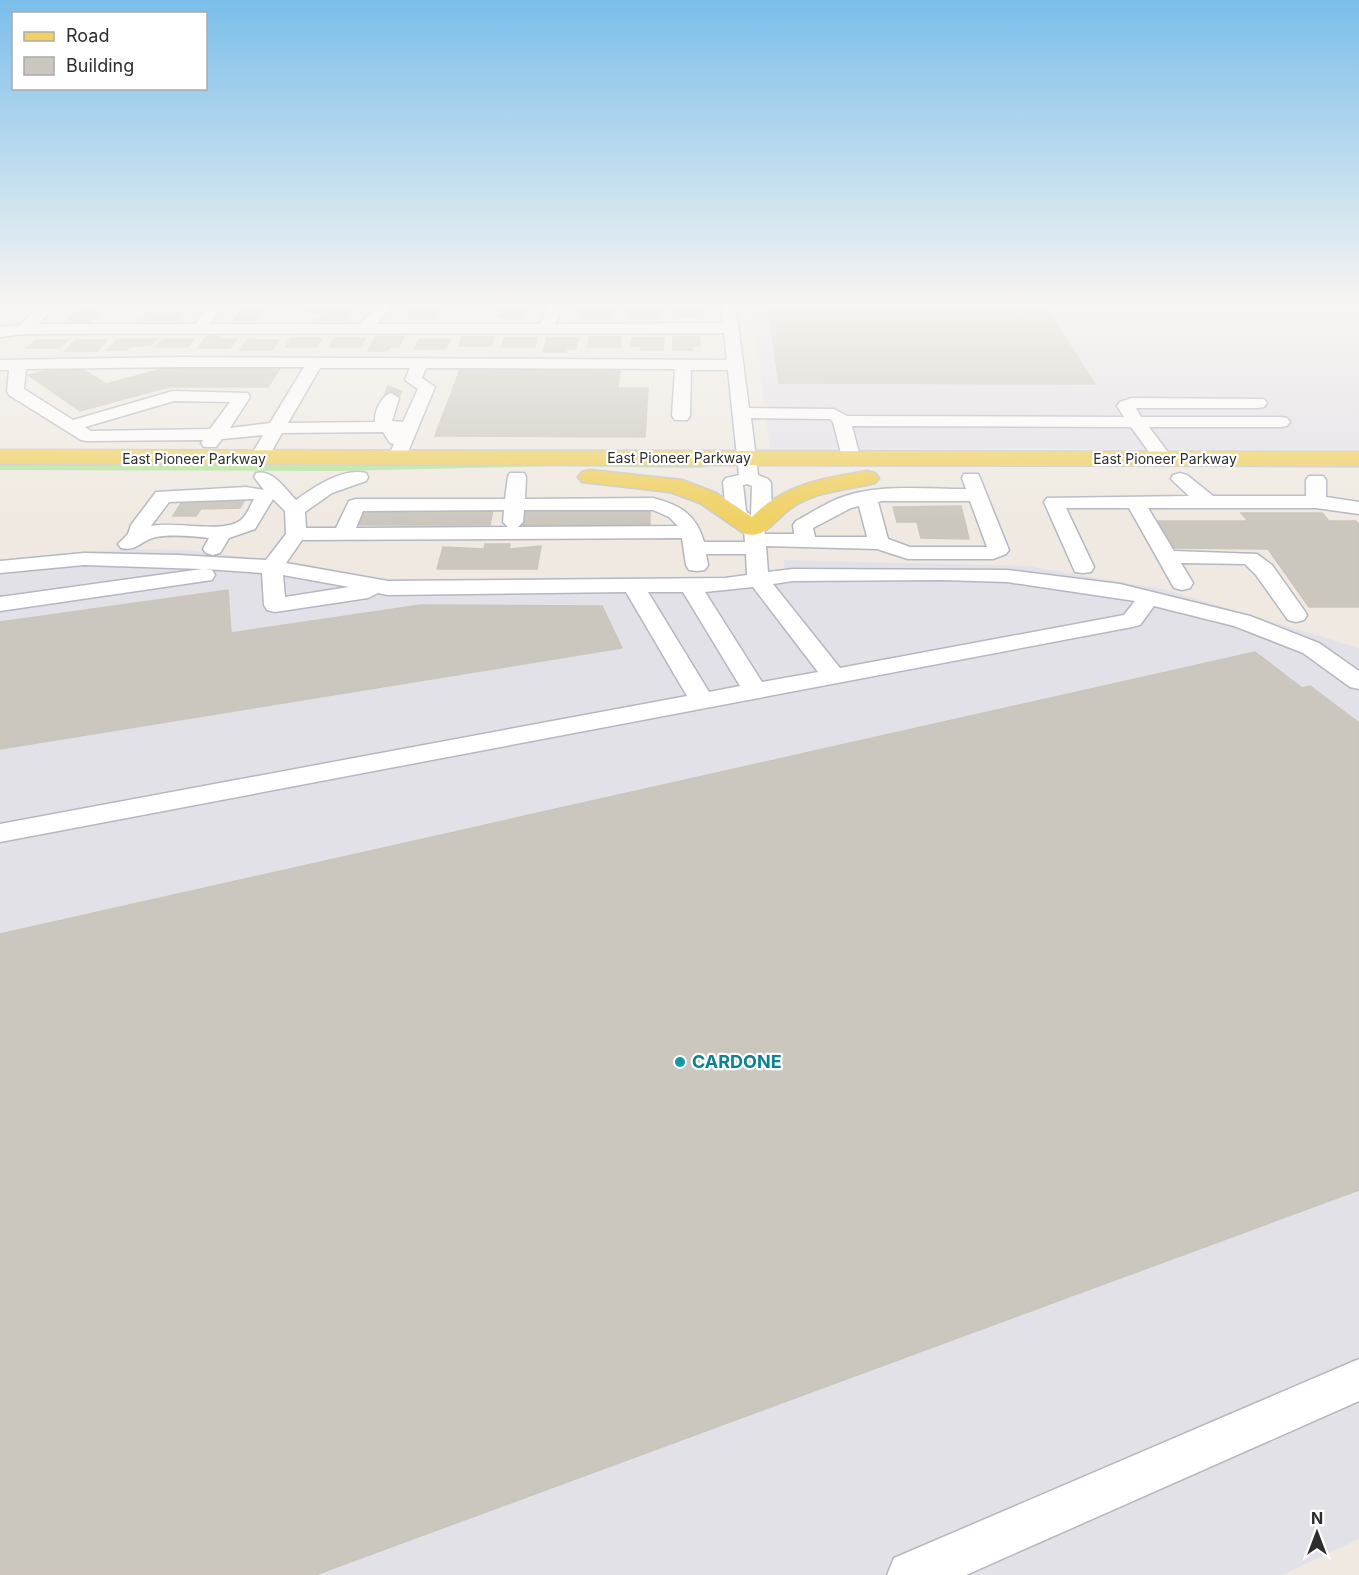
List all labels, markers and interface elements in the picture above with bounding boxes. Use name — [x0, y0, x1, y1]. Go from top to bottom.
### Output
legend — [12, 12, 207, 90]
text: Road — [66, 25, 109, 46]
text: Building — [66, 55, 134, 76]
street label: East Pioneer Parkway — [607, 449, 751, 466]
street label: East Pioneer Parkway — [122, 450, 266, 467]
street label: East Pioneer Parkway — [1093, 450, 1237, 467]
place label: CARDONE — [692, 1051, 782, 1072]
marker: CARDONE — [673, 1055, 687, 1069]
north arrow — [1287, 1503, 1347, 1563]
text: N — [1311, 1508, 1323, 1528]

